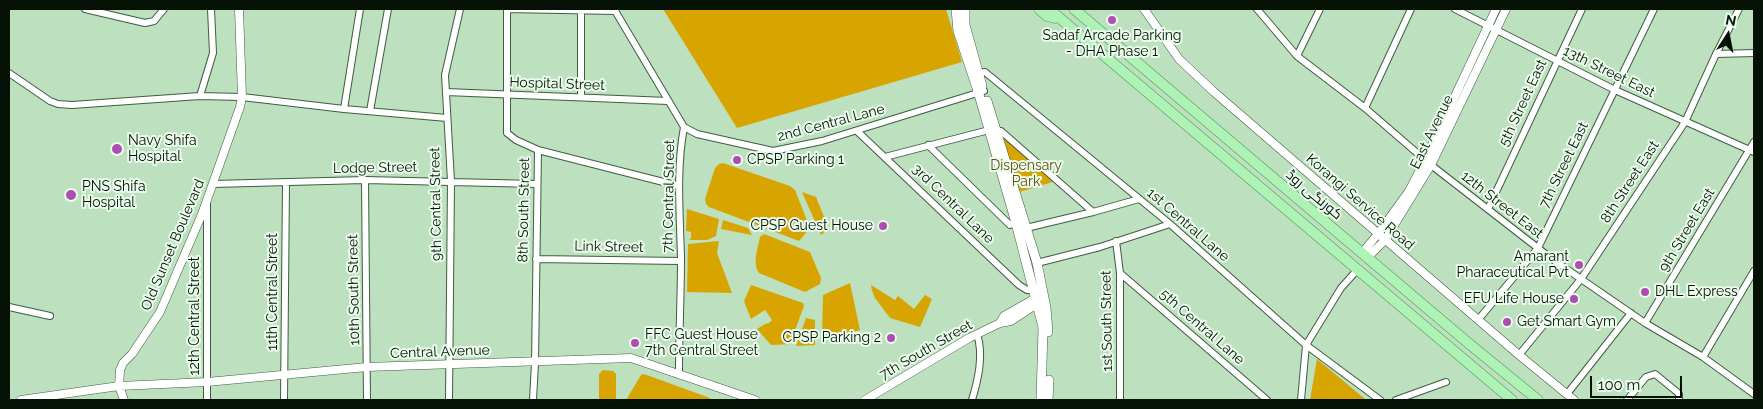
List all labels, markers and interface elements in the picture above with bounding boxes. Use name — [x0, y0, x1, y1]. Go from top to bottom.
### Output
north arrow — [1703, 10, 1753, 60]
text: N — [1724, 11, 1738, 29]
marker: Sadaf Arcade Parking - DHA Phase 1 — [1106, 14, 1118, 26]
place label: Sadaf Arcade Parking - DHA Phase 1 — [1042, 28, 1182, 60]
street label: 13th Street East — [1560, 43, 1658, 101]
street label: 5th Street East — [1496, 57, 1550, 149]
street label: Hospital Street — [509, 74, 605, 94]
street label: East Avenue — [1407, 92, 1457, 172]
street label: 2nd Central Lane — [776, 101, 886, 145]
street label: 7th Street East — [1536, 119, 1592, 211]
place label: Navy Shifa Hospital — [128, 133, 197, 166]
street label: 8th Street East — [1597, 138, 1663, 226]
street label: 7th Central Street — [660, 139, 678, 253]
marker: Navy Shifa Hospital — [110, 142, 124, 156]
street label: 9th Central Street — [427, 147, 445, 261]
street label: Korangi Service Road — [1302, 150, 1418, 254]
place label: CPSP Parking 1 — [747, 152, 844, 168]
marker: CPSP Parking 1 — [731, 154, 743, 166]
street label: 8th South Street — [515, 157, 533, 263]
park label: Dispensary Park — [990, 158, 1062, 190]
street label: Lodge Street — [333, 159, 417, 177]
street label: 3rd Central Lane — [909, 161, 997, 247]
street label: کورنگی روڈ — [1282, 167, 1346, 223]
street label: 12th Street East — [1458, 168, 1546, 242]
street label: Old Sunset Boulevard — [138, 177, 208, 313]
place label: PNS Shifa Hospital — [82, 179, 146, 212]
street label: 1st Central Lane — [1143, 185, 1233, 265]
street label: 9th Street East — [1655, 185, 1719, 275]
marker: PNS Shifa Hospital — [64, 188, 78, 202]
place label: CPSP Guest House — [750, 218, 873, 234]
marker: CPSP Guest House — [877, 220, 889, 232]
street label: 11th Central Street — [265, 233, 281, 351]
street label: 10th South Street — [345, 234, 363, 346]
street label: Link Street — [574, 238, 644, 256]
place label: Amarant Pharaceutical Pvt — [1457, 249, 1569, 282]
street label: 12th Central Street — [187, 256, 203, 376]
marker: Amarant Pharaceutical Pvt — [1573, 259, 1585, 271]
street label: 1st South Street — [1098, 270, 1116, 372]
place label: DHL Express — [1655, 284, 1738, 300]
street label: 5th Central Lane — [1156, 286, 1248, 368]
marker: DHL Express — [1639, 286, 1651, 298]
place label: EFU Life House — [1464, 291, 1564, 307]
marker: EFU Life House — [1568, 293, 1580, 305]
place label: Get Smart Gym — [1517, 314, 1616, 330]
marker: Get Smart Gym — [1501, 316, 1513, 328]
street label: 7th South Street — [877, 317, 975, 383]
place label: FFC Guest House 7th Central Street — [645, 327, 758, 360]
place label: CPSP Parking 2 — [783, 330, 881, 346]
marker: CPSP Parking 2 — [885, 332, 897, 344]
marker: FFC Guest House 7th Central Street — [629, 337, 641, 349]
street label: Central Avenue — [390, 342, 490, 362]
scale bar — [1593, 366, 1686, 398]
text: 100 m — [1598, 376, 1640, 394]

